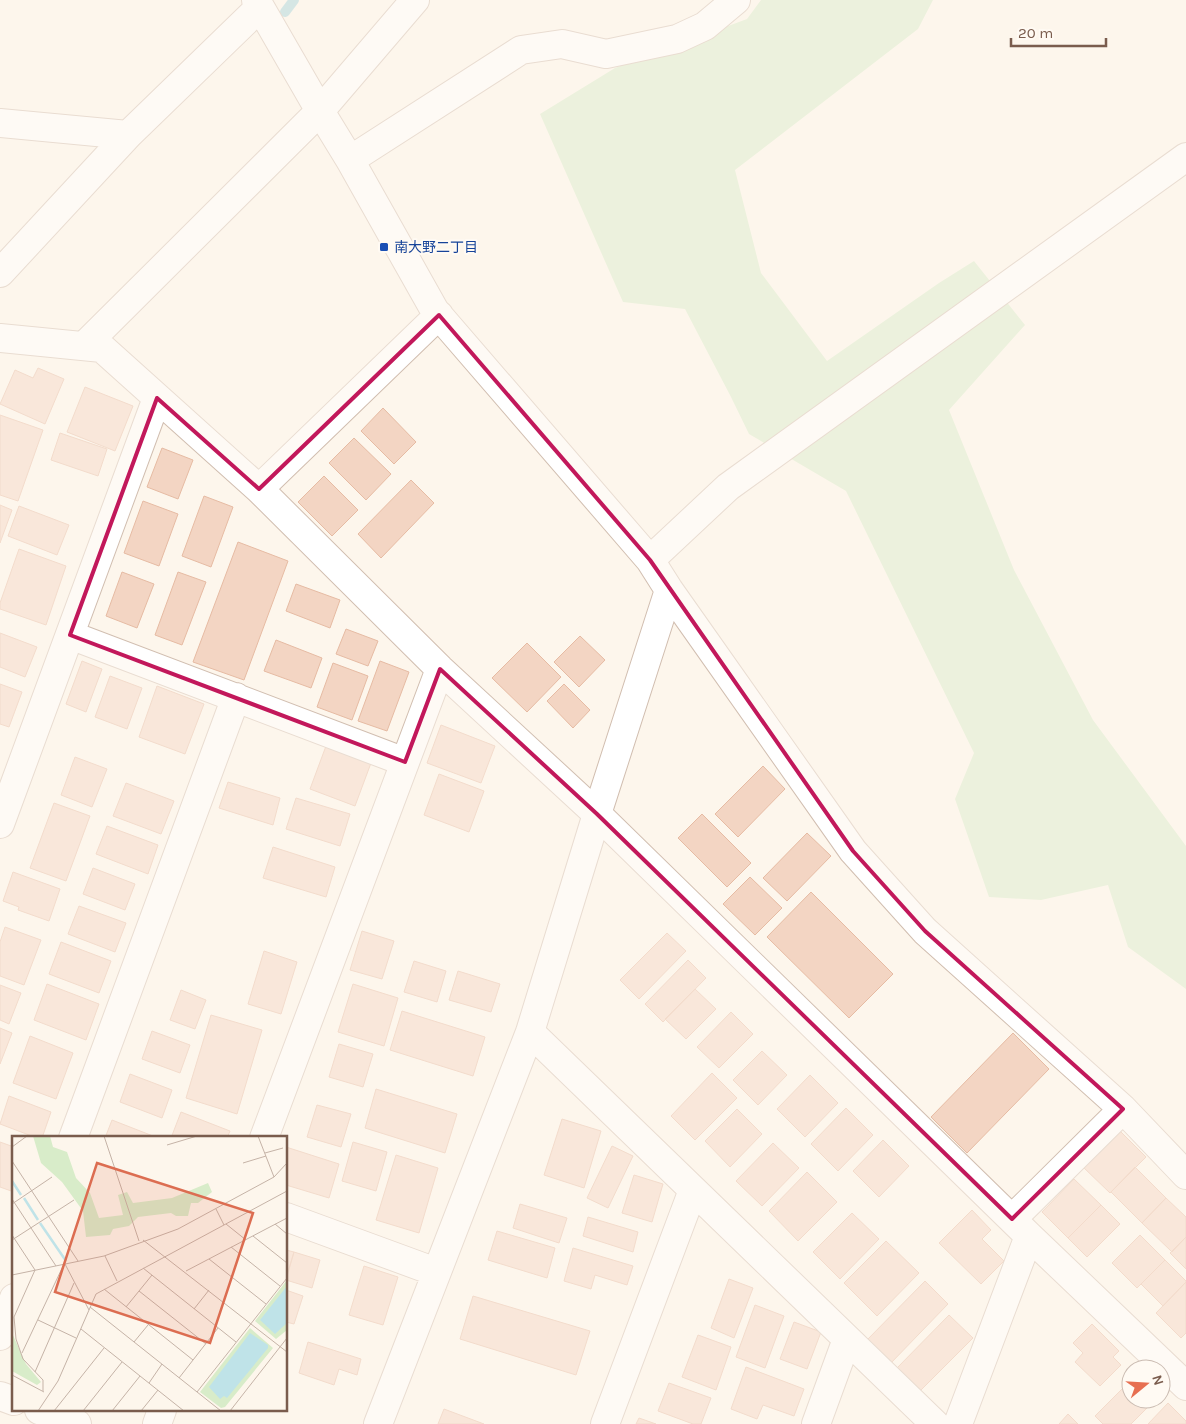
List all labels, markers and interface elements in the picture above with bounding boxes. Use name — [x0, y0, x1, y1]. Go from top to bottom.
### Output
scale bar — [1011, 15, 1106, 47]
text: 20 m — [1018, 24, 1053, 42]
place label: 南大野二丁目 — [394, 239, 478, 256]
marker: 南大野二丁目 — [378, 241, 390, 253]
inset map — [12, 1136, 288, 1412]
north arrow — [1121, 1359, 1171, 1409]
text: N — [1148, 1373, 1168, 1388]

